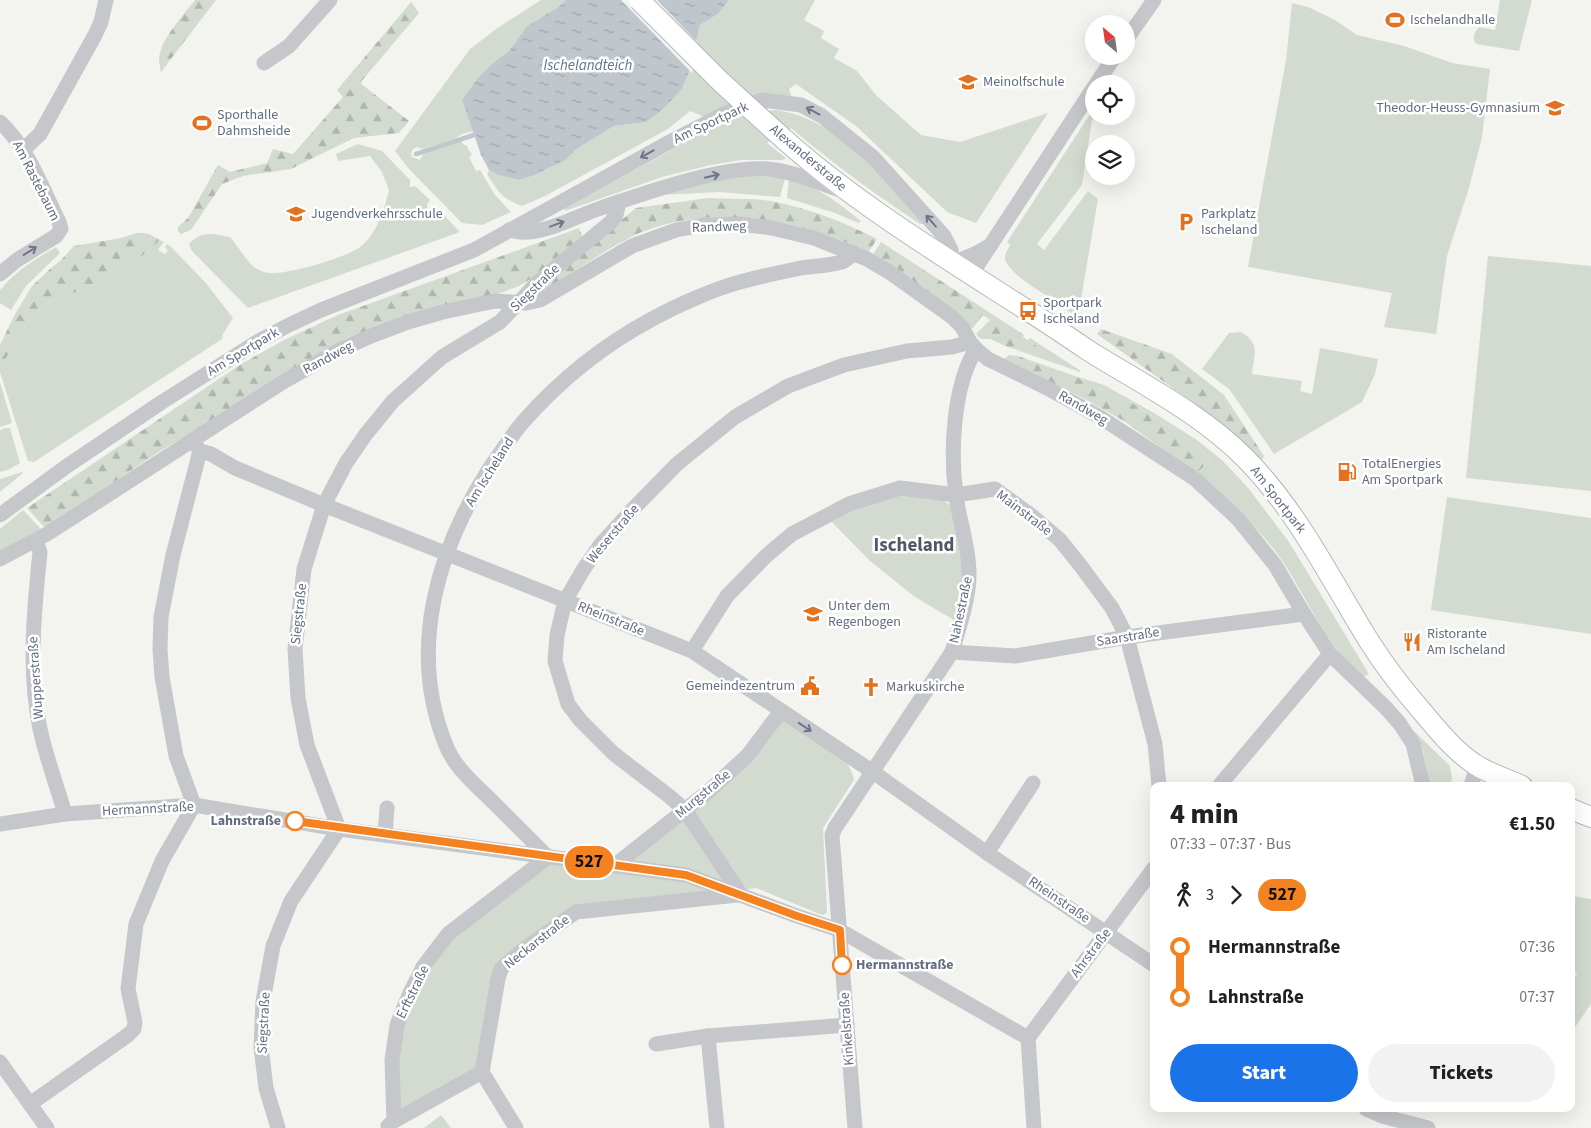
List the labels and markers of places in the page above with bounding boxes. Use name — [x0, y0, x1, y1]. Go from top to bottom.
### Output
sports icon: Ischelandhalle — [1384, 9, 1406, 31]
place label: Ischelandhalle — [1410, 10, 1495, 30]
school or university icon: Meinolfschule — [957, 71, 979, 93]
place label: Meinolfschule — [983, 72, 1064, 92]
school or university icon: Theodor-Heuss-Gymnasium — [1544, 97, 1566, 119]
place label: Theodor-Heuss-Gymnasium — [1376, 98, 1540, 118]
place label: Sporthalle Dahmsheide — [217, 105, 291, 141]
sports icon: Sporthalle Dahmsheide — [191, 112, 213, 134]
school or university icon: Jugendverkehrsschule — [285, 203, 307, 225]
place label: Jugendverkehrsschule — [311, 204, 443, 224]
place label: Parkplatz Ischeland — [1201, 204, 1258, 240]
parking icon: Parkplatz Ischeland — [1175, 211, 1197, 233]
place label: Sportpark Ischeland — [1043, 293, 1102, 329]
bus stop icon: Sportpark Ischeland — [1017, 300, 1039, 322]
place label: TotalEnergies Am Sportpark — [1362, 454, 1443, 490]
fuel station icon: TotalEnergies Am Sportpark — [1336, 461, 1358, 483]
place label: Unter dem Regenbogen — [828, 596, 901, 632]
school or university icon: Unter dem Regenbogen — [802, 603, 824, 625]
place label: Ristorante Am Ischeland — [1427, 624, 1506, 660]
restaurant icon: Ristorante Am Ischeland — [1401, 631, 1423, 653]
public building icon: Gemeindezentrum — [799, 675, 821, 697]
place label: Gemeindezentrum — [686, 676, 795, 696]
church icon: Markuskirche — [860, 676, 882, 698]
place label: Markuskirche — [886, 677, 964, 697]
place label: Lahnstraße — [210, 811, 281, 831]
marker: Lahnstraße — [285, 811, 305, 831]
marker: Hermannstraße — [832, 955, 852, 975]
place label: Hermannstraße — [856, 955, 954, 975]

